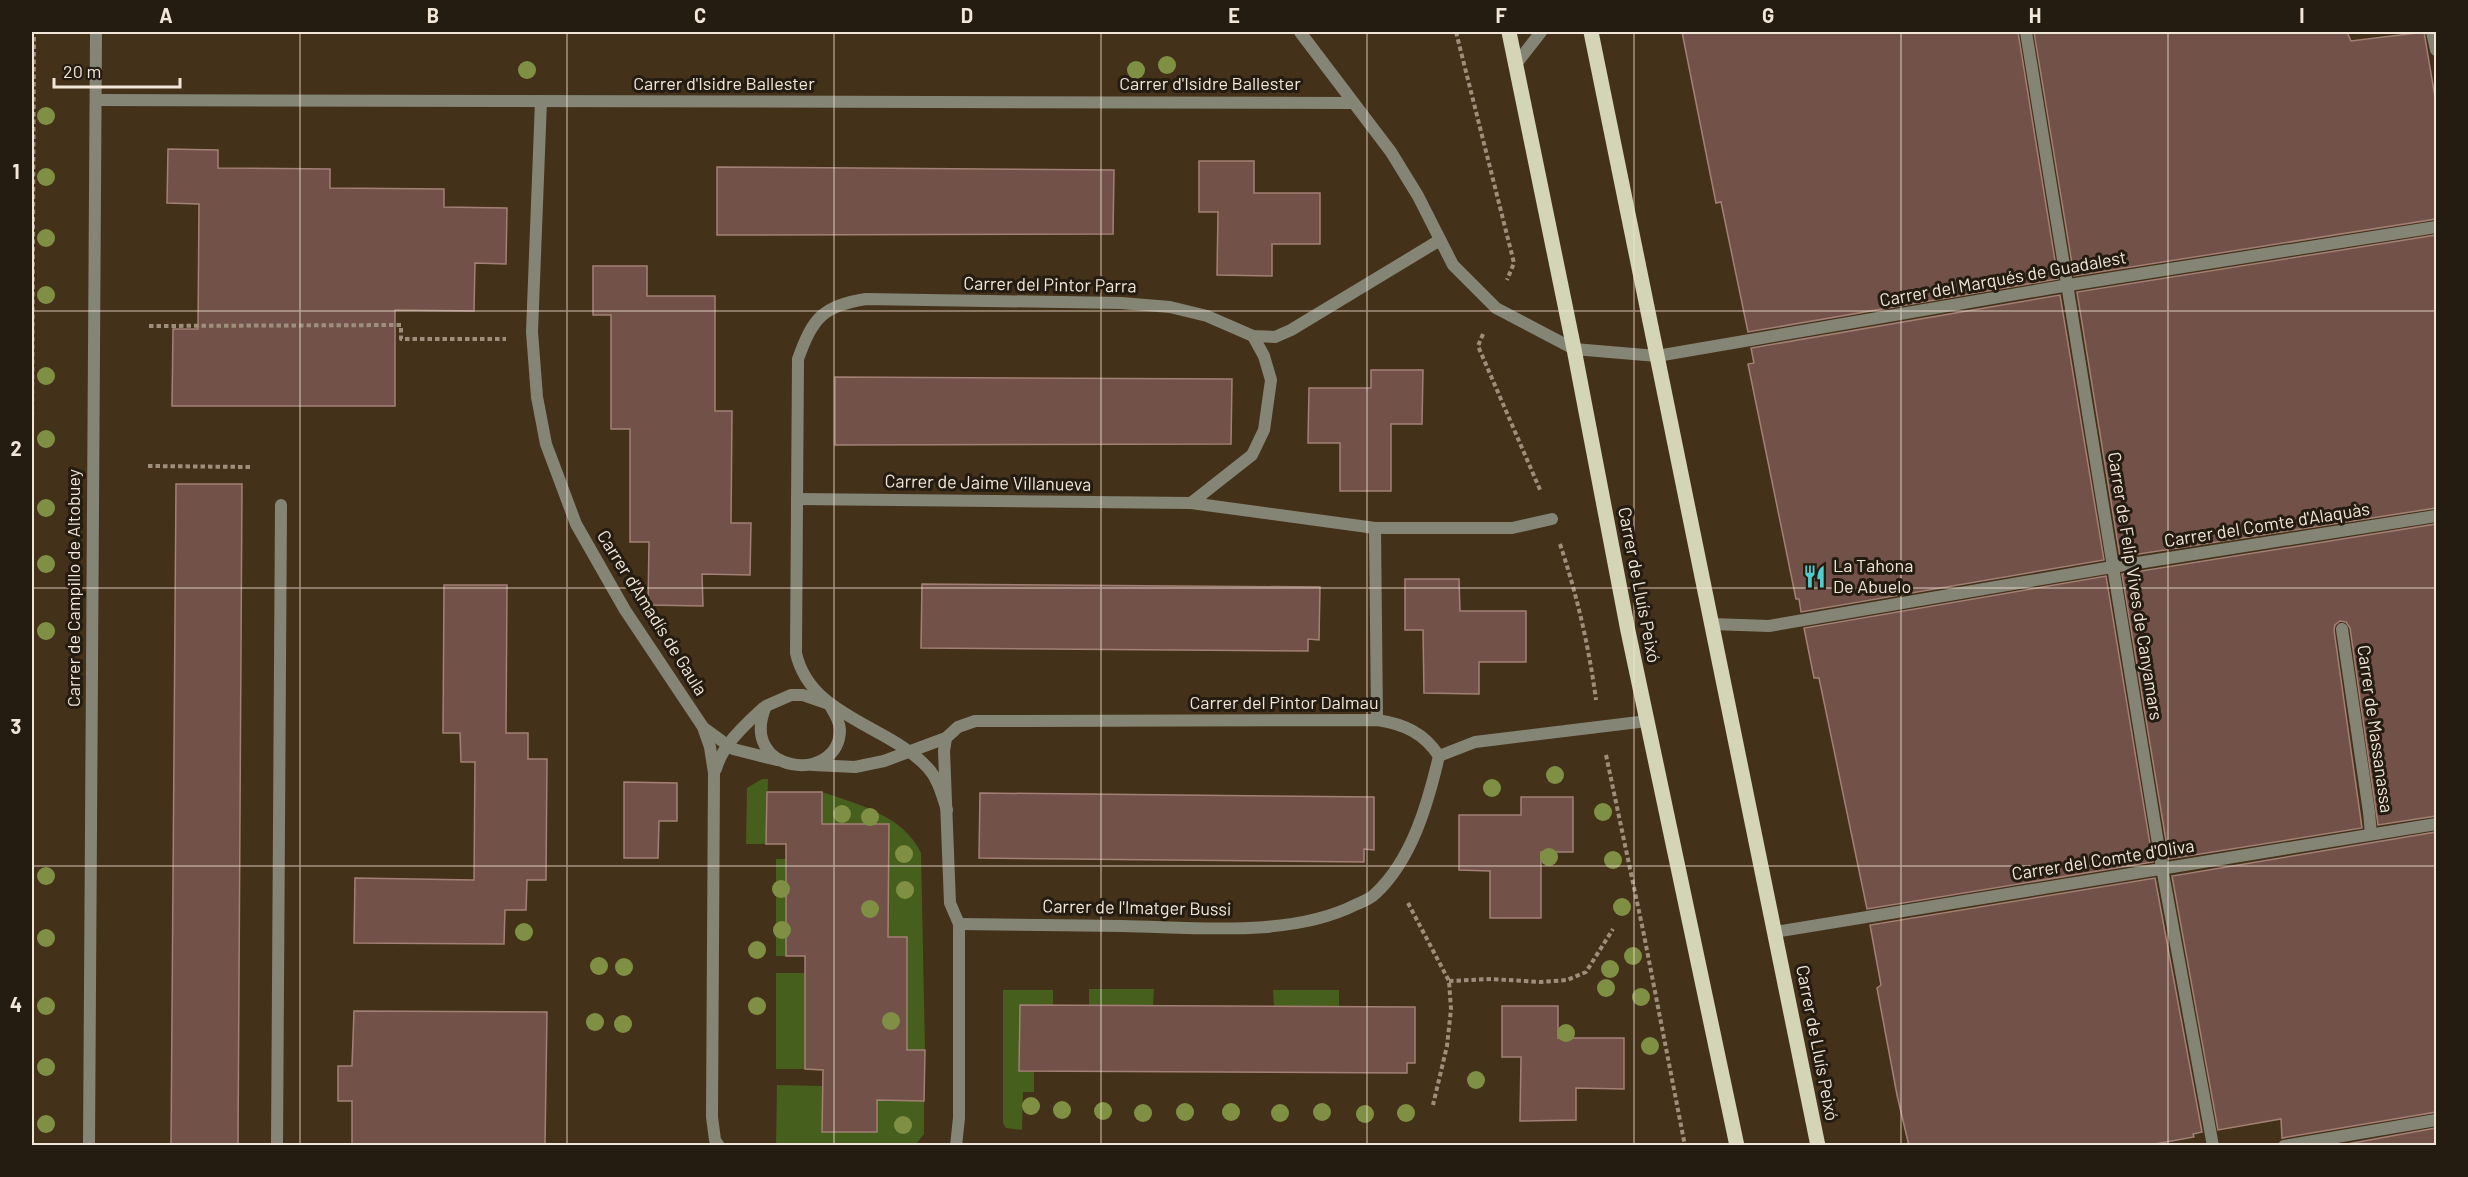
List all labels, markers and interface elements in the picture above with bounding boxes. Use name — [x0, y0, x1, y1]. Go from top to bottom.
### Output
text: A — [159, 3, 173, 27]
text: B — [427, 3, 439, 27]
text: C — [694, 3, 706, 27]
text: D — [961, 3, 973, 27]
text: E — [1228, 3, 1240, 27]
text: F — [1495, 3, 1507, 27]
text: G — [1762, 3, 1774, 27]
text: H — [2029, 3, 2041, 27]
text: I — [2299, 3, 2305, 27]
scale bar — [54, 51, 180, 89]
text: 20 m — [63, 60, 101, 82]
street label: Carrer d'Isidre Ballester — [633, 72, 815, 94]
street label: Carrer d'Isidre Ballester — [1119, 72, 1301, 94]
text: 1 — [12, 159, 20, 183]
street label: Carrer del Marqués de Guadalest — [1878, 245, 2128, 311]
street label: Carrer del Pintor Parra — [963, 271, 1137, 297]
text: 2 — [10, 436, 22, 460]
street label: Carrer de Felip Vives de Canyamars — [2104, 450, 2168, 722]
street label: Carrer de Campillo de Altobuey — [62, 469, 84, 707]
street label: Carrer de Jaime Villanueva — [884, 469, 1092, 495]
street label: Carrer del Comte d'Alaquàs — [2162, 497, 2371, 551]
street label: Carrer de Lluís Peixó — [1614, 505, 1666, 665]
street label: Carrer d'Amadís de Gaula — [593, 526, 713, 699]
place label: La Tahona De Abuelo — [1833, 554, 1913, 597]
restaurant icon: La Tahona De Abuelo — [1802, 563, 1828, 589]
street label: Carrer de Massanassa — [2353, 644, 2399, 814]
street label: Carrer del Pintor Dalmau — [1189, 691, 1379, 713]
text: 3 — [11, 714, 21, 738]
street label: Carrer del Comte d'Oliva — [2010, 834, 2196, 884]
street label: Carrer de l'Imatger Bussi — [1042, 894, 1232, 920]
street label: Carrer de Lluís Peixó — [1792, 963, 1844, 1123]
text: 4 — [10, 992, 22, 1016]

